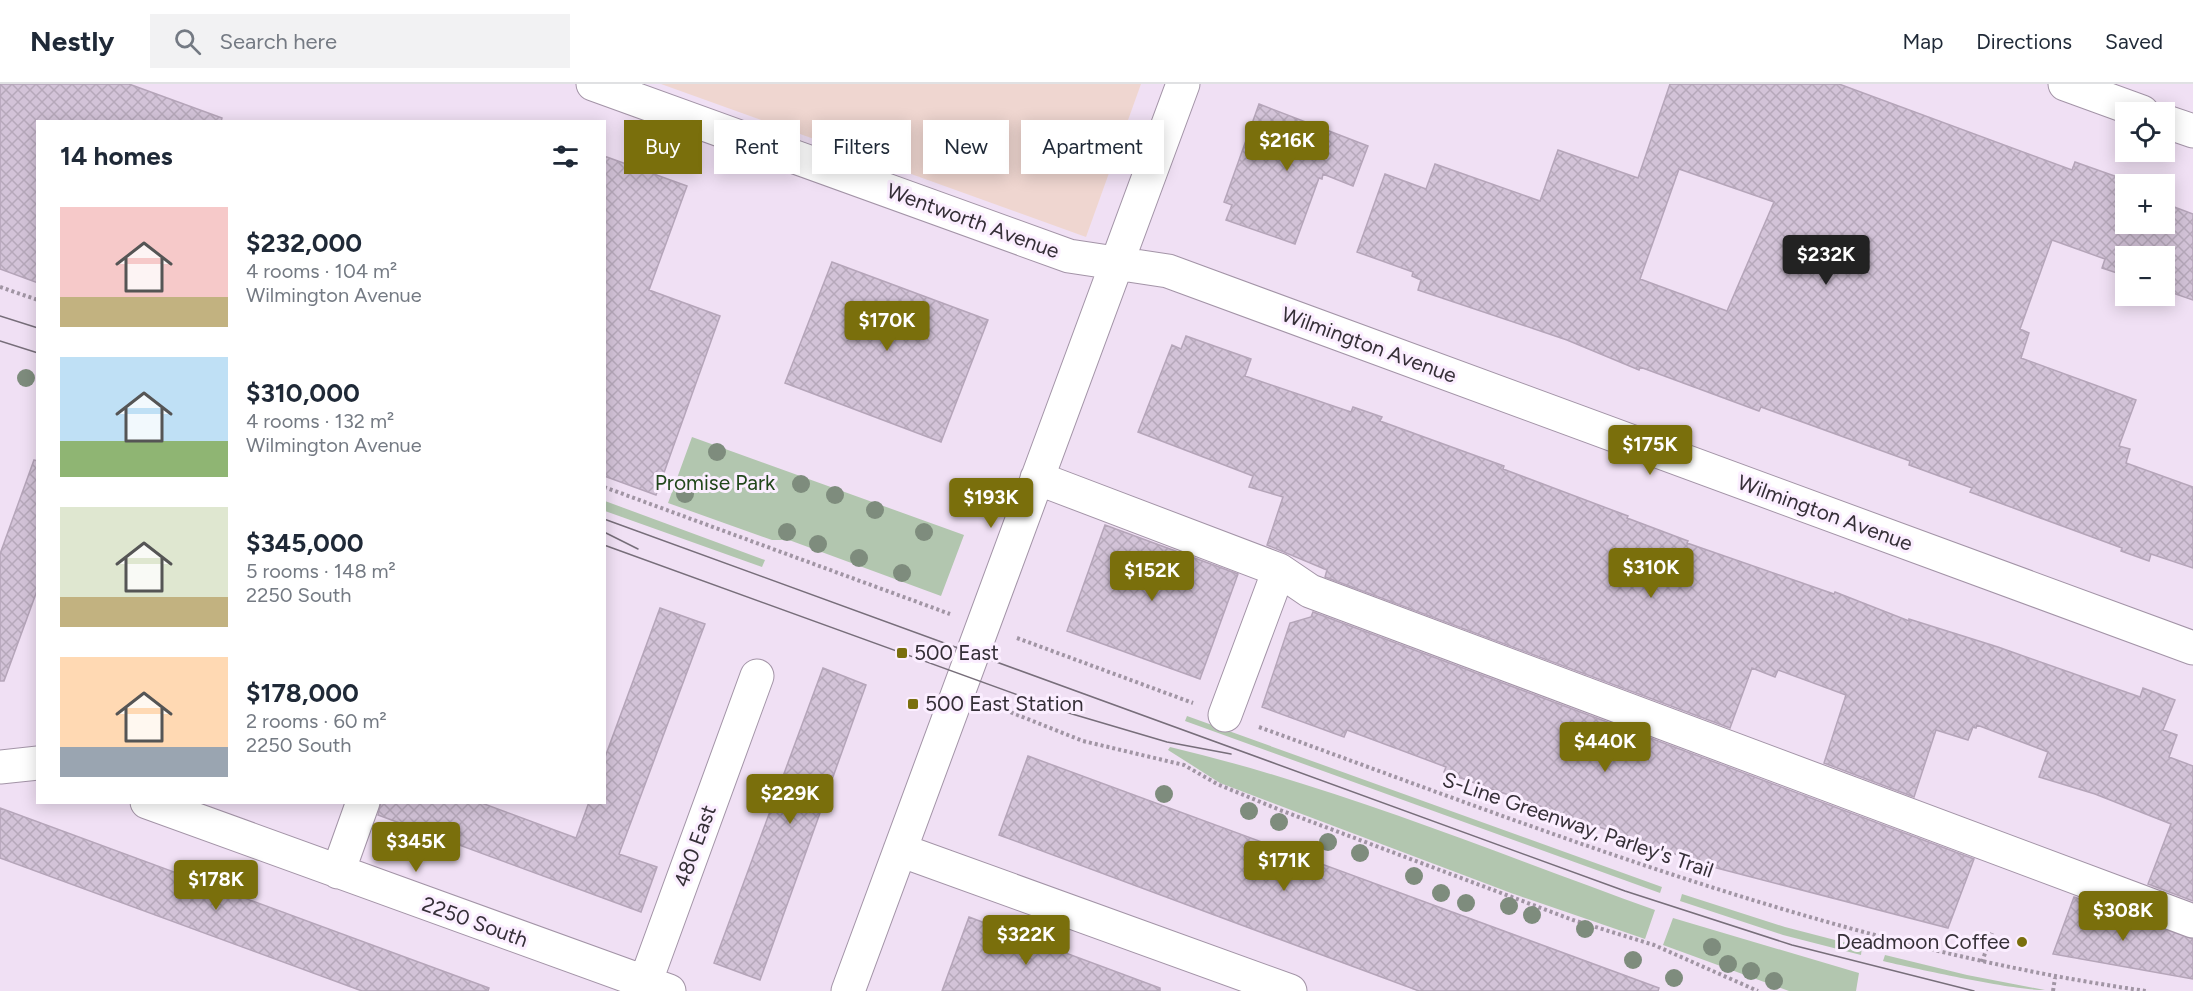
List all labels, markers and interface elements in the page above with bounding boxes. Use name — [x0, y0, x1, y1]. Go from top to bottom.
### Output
search box — [150, 14, 570, 68]
text: Nestly — [30, 24, 114, 58]
icon: search — [171, 25, 204, 58]
text: Search here — [219, 28, 337, 55]
text: Map — [1902, 29, 1943, 54]
text: Directions — [1976, 29, 2072, 54]
text: Saved — [2105, 29, 2163, 54]
map controls — [2115, 102, 2175, 306]
button: locate — [2115, 102, 2175, 162]
chip: Buy — [624, 120, 702, 174]
chip: Rent — [714, 120, 800, 174]
chip: Filters — [812, 120, 911, 174]
chip: New — [923, 120, 1009, 174]
chip: Apartment — [1021, 120, 1164, 174]
pin: $216K — [1245, 121, 1329, 172]
text: $216K — [1259, 128, 1315, 152]
text: 14 homes — [60, 140, 173, 172]
icon: filters — [549, 140, 582, 173]
button: + — [2115, 174, 2175, 234]
street label: Wentworth Avenue — [883, 178, 1063, 263]
text: $232,000 — [246, 227, 362, 259]
icon: home — [108, 231, 180, 303]
pin: $232K — [1784, 235, 1868, 286]
text: $232K — [1797, 242, 1855, 266]
button: − — [2115, 246, 2175, 306]
text: 4 rooms · 104 m² — [246, 259, 397, 283]
text: Wilmington Avenue — [246, 283, 422, 307]
pin: $170K — [845, 301, 929, 352]
street label: Wilmington Avenue — [1278, 301, 1460, 388]
text: $170K — [859, 308, 915, 332]
text: $310,000 — [246, 377, 360, 409]
icon: home — [108, 381, 180, 453]
text: 4 rooms · 132 m² — [246, 409, 394, 433]
pin: $175K — [1608, 425, 1692, 476]
text: $175K — [1622, 432, 1678, 456]
text: Wilmington Avenue — [246, 433, 422, 457]
street label: Wilmington Avenue — [1734, 469, 1916, 556]
park label: Promise Park — [655, 470, 776, 495]
pin: $193K — [949, 478, 1033, 529]
text: $193K — [963, 485, 1019, 509]
text: $345,000 — [246, 527, 364, 559]
icon: home — [108, 531, 180, 603]
pin: $310K — [1609, 548, 1693, 599]
pin: $152K — [1110, 551, 1194, 602]
text: $310K — [1623, 555, 1679, 579]
text: $152K — [1124, 558, 1180, 582]
text: 5 rooms · 148 m² — [246, 559, 396, 583]
text: 2250 South — [246, 583, 351, 607]
place label: 500 East — [914, 640, 999, 665]
marker: 500 East — [895, 646, 909, 660]
text: $178,000 — [246, 677, 359, 709]
icon: home — [108, 681, 180, 753]
place label: 500 East Station — [925, 691, 1083, 716]
marker: 500 East Station — [906, 697, 920, 711]
text: 2 rooms · 60 m² — [246, 709, 387, 733]
pin: $440K — [1563, 722, 1647, 773]
text: $440K — [1574, 729, 1636, 753]
text: 2250 South — [246, 733, 351, 757]
street label: S-Line Greenway, Parley's Trail — [1439, 766, 1717, 883]
pin: $229K — [748, 774, 832, 825]
text: $229K — [760, 781, 820, 805]
street label: 480 East — [668, 801, 721, 890]
pin: $345K — [374, 822, 458, 873]
text: $345K — [386, 829, 446, 853]
pin: $171K — [1242, 841, 1326, 892]
text: $171K — [1258, 848, 1310, 872]
pin: $178K — [174, 860, 258, 911]
text: $178K — [188, 867, 244, 891]
street label: 2250 South — [419, 891, 531, 952]
pin: $308K — [2081, 891, 2165, 942]
text: $308K — [2093, 898, 2153, 922]
pin: $322K — [984, 915, 1068, 966]
text: $322K — [997, 922, 1055, 946]
place label: Deadmoon Coffee — [1836, 929, 2010, 954]
marker: Deadmoon Coffee — [2015, 935, 2029, 949]

